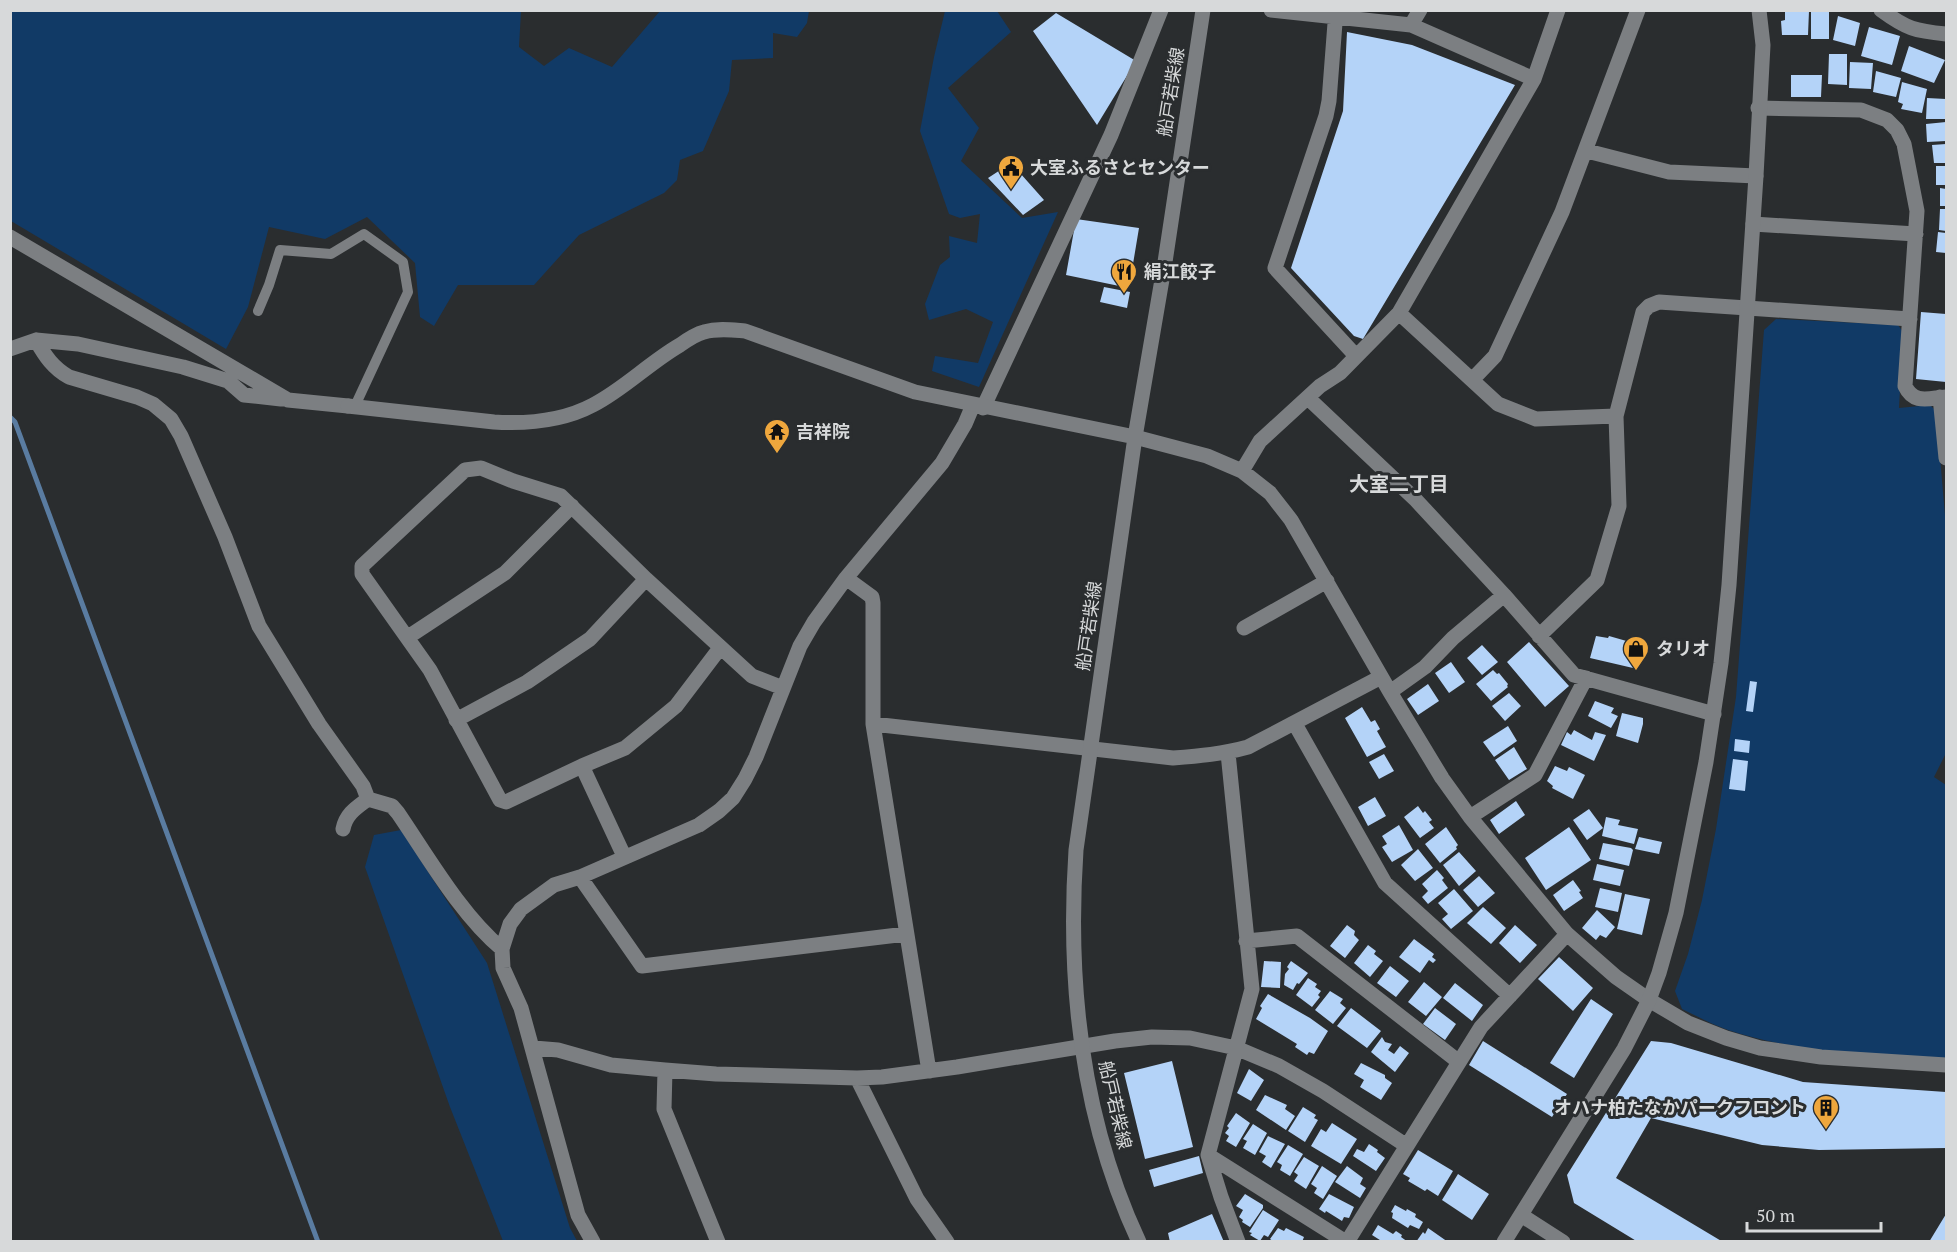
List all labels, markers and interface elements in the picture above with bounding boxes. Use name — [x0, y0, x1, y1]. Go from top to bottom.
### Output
street label: 船戸若柴線 — [1151, 46, 1189, 138]
public building icon: 大室ふるさとセンター — [996, 153, 1026, 191]
place label: 大室ふるさとセンター — [1030, 155, 1210, 179]
restaurant icon: 絹江餃子 — [1109, 257, 1139, 295]
place label: 絹江餃子 — [1144, 259, 1216, 283]
temple icon: 吉祥院 — [762, 417, 792, 455]
place label: 吉祥院 — [796, 419, 850, 443]
district label: 大室二丁目 — [1349, 470, 1449, 497]
street label: 船戸若柴線 — [1070, 580, 1106, 672]
shop icon: タリオ — [1621, 634, 1651, 672]
place label: タリオ — [1656, 636, 1710, 660]
street label: 船戸若柴線 — [1094, 1058, 1138, 1151]
building icon: オハナ柏たなかパークフロント — [1811, 1093, 1841, 1131]
place label: オハナ柏たなかパークフロント — [1554, 1095, 1806, 1119]
scale bar — [1747, 1195, 1880, 1233]
text: 50 m — [1756, 1203, 1796, 1227]

